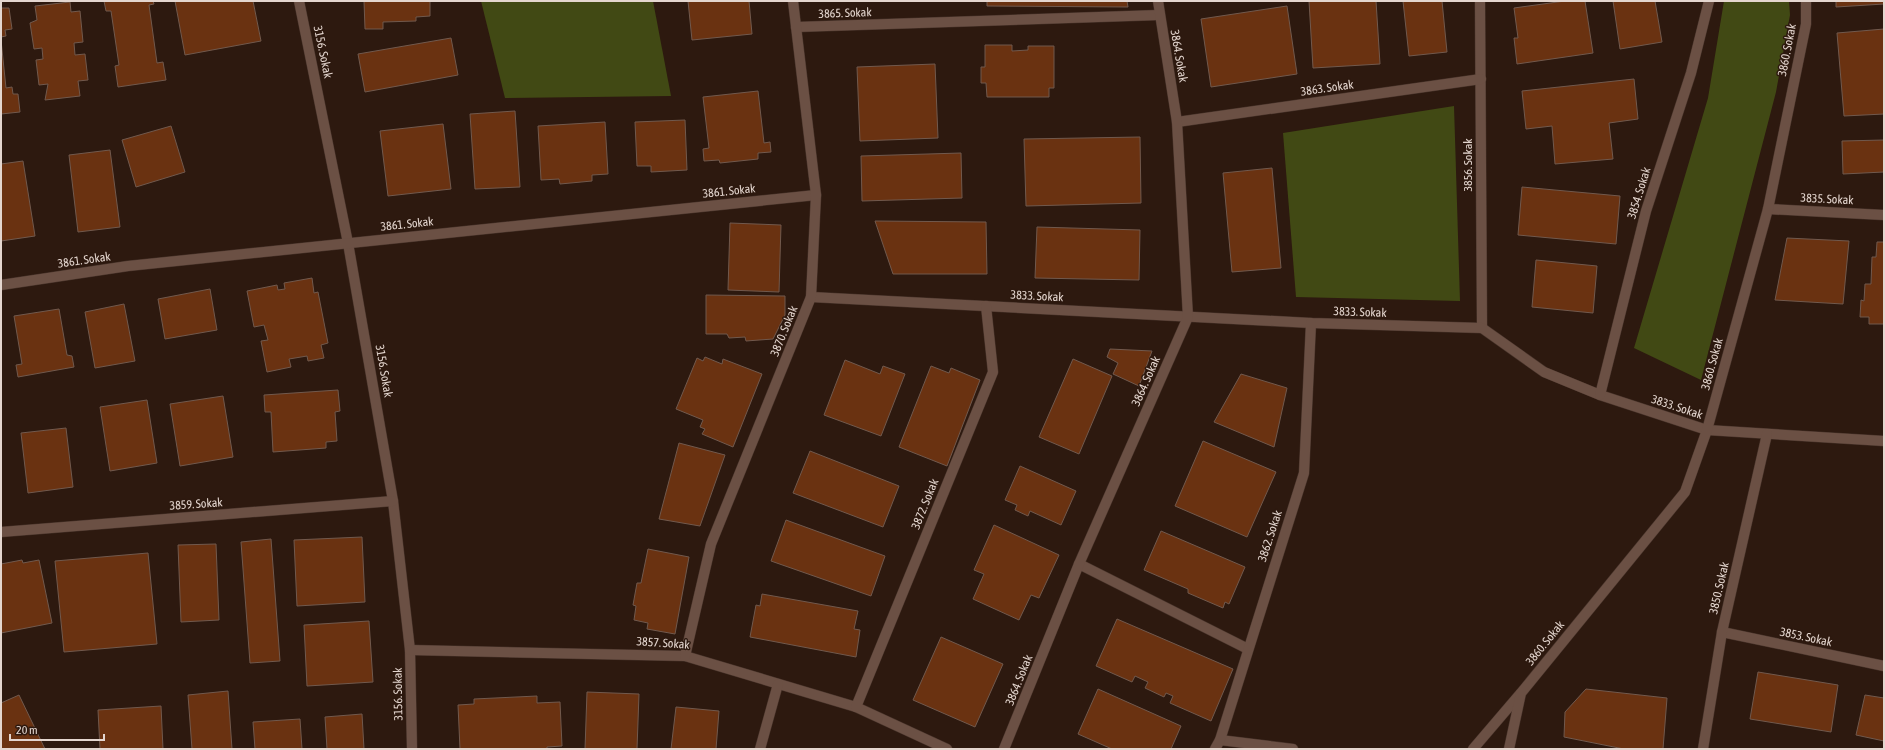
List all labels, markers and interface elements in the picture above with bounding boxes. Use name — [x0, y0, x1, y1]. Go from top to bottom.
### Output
street label: 3865. Sokak — [818, 5, 873, 21]
street label: 3860. Sokak — [1775, 22, 1799, 77]
street label: 3156. Sokak — [311, 25, 336, 80]
street label: 3864. Sokak — [1167, 29, 1191, 84]
street label: 3863. Sokak — [1300, 77, 1355, 99]
street label: 3856. Sokak — [1461, 138, 1475, 192]
street label: 3854. Sokak — [1625, 165, 1654, 220]
street label: 3861. Sokak — [702, 181, 757, 201]
street label: 3835. Sokak — [1800, 191, 1855, 207]
street label: 3861. Sokak — [380, 214, 435, 234]
street label: 3861. Sokak — [57, 249, 112, 271]
street label: 3833. Sokak — [1010, 288, 1065, 304]
street label: 3870. Sokak — [768, 303, 801, 358]
street label: 3833. Sokak — [1333, 304, 1388, 320]
street label: 3860. Sokak — [1698, 336, 1726, 391]
street label: 3156. Sokak — [372, 344, 396, 399]
street label: 3864. Sokak — [1129, 353, 1163, 408]
street label: 3833. Sokak — [1650, 392, 1705, 422]
street label: 3872. Sokak — [909, 476, 942, 531]
street label: 3859. Sokak — [169, 495, 224, 513]
street label: 3862. Sokak — [1255, 508, 1285, 563]
street label: 3850. Sokak — [1706, 560, 1732, 615]
street label: 3860. Sokak — [1523, 617, 1568, 668]
street label: 3853. Sokak — [1779, 625, 1834, 650]
street label: 3857. Sokak — [636, 634, 691, 652]
street label: 3864. Sokak — [1003, 652, 1036, 707]
street label: 3156. Sokak — [391, 667, 405, 721]
scale bar — [10, 716, 104, 742]
text: 20 m — [16, 723, 38, 737]

